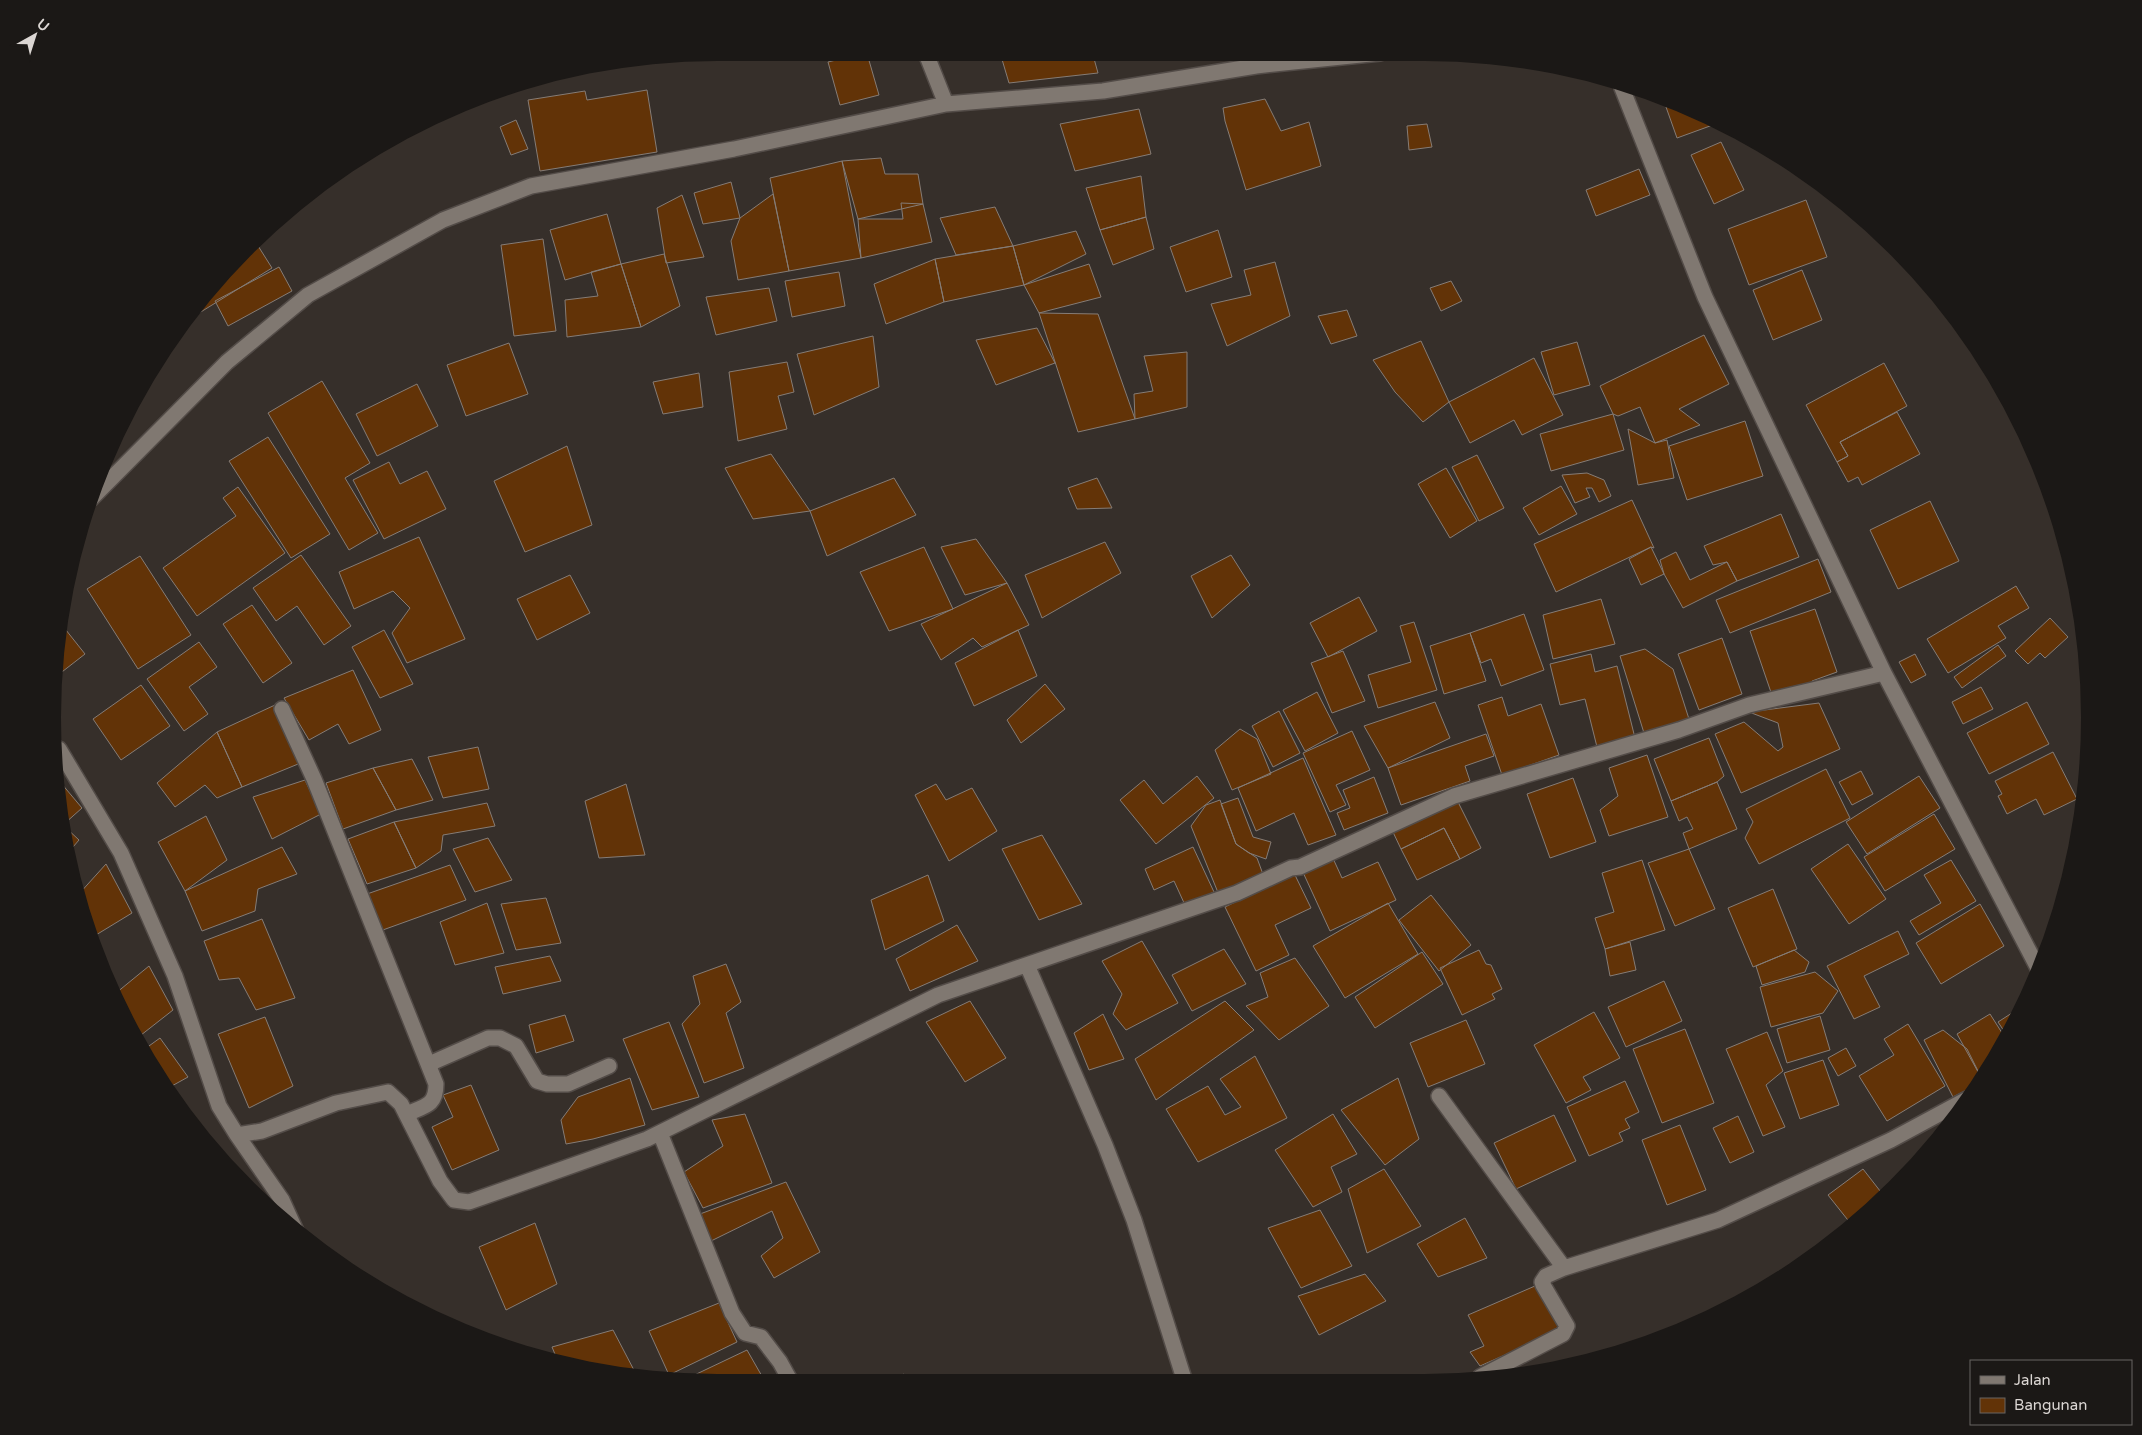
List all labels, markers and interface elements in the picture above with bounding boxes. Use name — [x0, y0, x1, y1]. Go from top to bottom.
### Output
north arrow — [10, 10, 60, 60]
text: U — [33, 15, 52, 35]
legend — [1970, 1360, 2132, 1425]
text: Jalan — [2014, 1371, 2051, 1389]
text: Bangunan — [2014, 1396, 2087, 1414]

